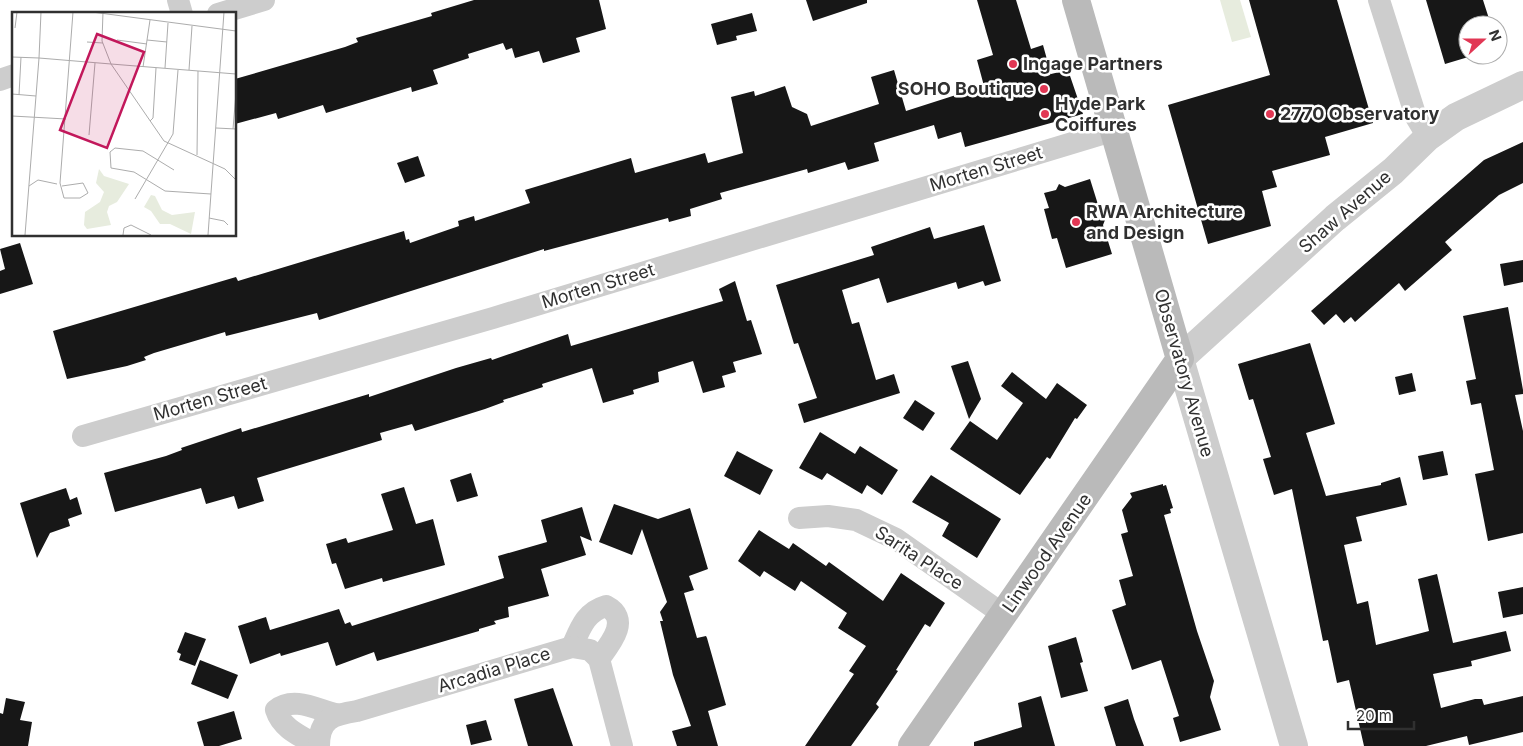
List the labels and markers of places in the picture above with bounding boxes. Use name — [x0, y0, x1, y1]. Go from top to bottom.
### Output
place label: Ingage Partners — [1023, 53, 1163, 74]
marker: Ingage Partners — [1007, 58, 1019, 70]
place label: SOHO Boutique — [898, 78, 1034, 99]
marker: SOHO Boutique — [1038, 83, 1050, 95]
place label: Hyde Park Coiffures — [1055, 93, 1146, 135]
place label: 2770 Observatory — [1280, 103, 1440, 124]
marker: Hyde Park Coiffures — [1039, 108, 1051, 120]
marker: 2770 Observatory — [1264, 108, 1276, 120]
place label: RWA Architecture and Design — [1086, 201, 1243, 243]
marker: RWA Architecture and Design — [1070, 216, 1082, 228]

